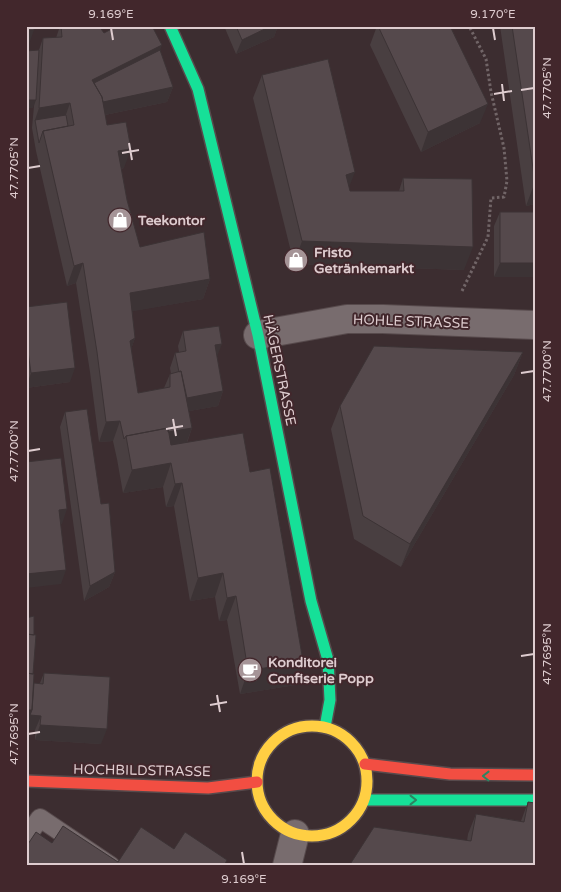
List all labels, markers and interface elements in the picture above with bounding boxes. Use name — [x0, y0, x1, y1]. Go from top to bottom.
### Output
text: 9.169°E — [88, 7, 134, 21]
text: 9.170°E — [470, 7, 516, 21]
text: 47.7705°N — [540, 57, 554, 119]
text: 47.7705°N — [7, 137, 21, 199]
shop icon: Teekontor — [107, 207, 133, 233]
place label: Teekontor — [137, 212, 206, 229]
place label: Fristo Getränkemarkt — [314, 244, 415, 277]
shop icon: Fristo Getränkemarkt — [283, 247, 309, 273]
street label: HOHLE STRASSE — [353, 311, 469, 332]
street label: HÄGERSTRASSE — [259, 313, 300, 427]
text: 47.7700°N — [540, 340, 554, 402]
text: 47.7700°N — [7, 420, 21, 482]
text: 47.7695°N — [540, 623, 554, 685]
place label: Konditorei Confiserie Popp — [268, 654, 374, 687]
cafe icon: Konditorei Confiserie Popp — [237, 657, 263, 683]
text: 47.7695°N — [7, 703, 21, 765]
street label: HOCHBILDSTRASSE — [73, 761, 211, 780]
one-way arrow — [482, 771, 490, 781]
one-way arrow — [410, 795, 417, 805]
text: 9.169°E — [221, 872, 267, 886]

